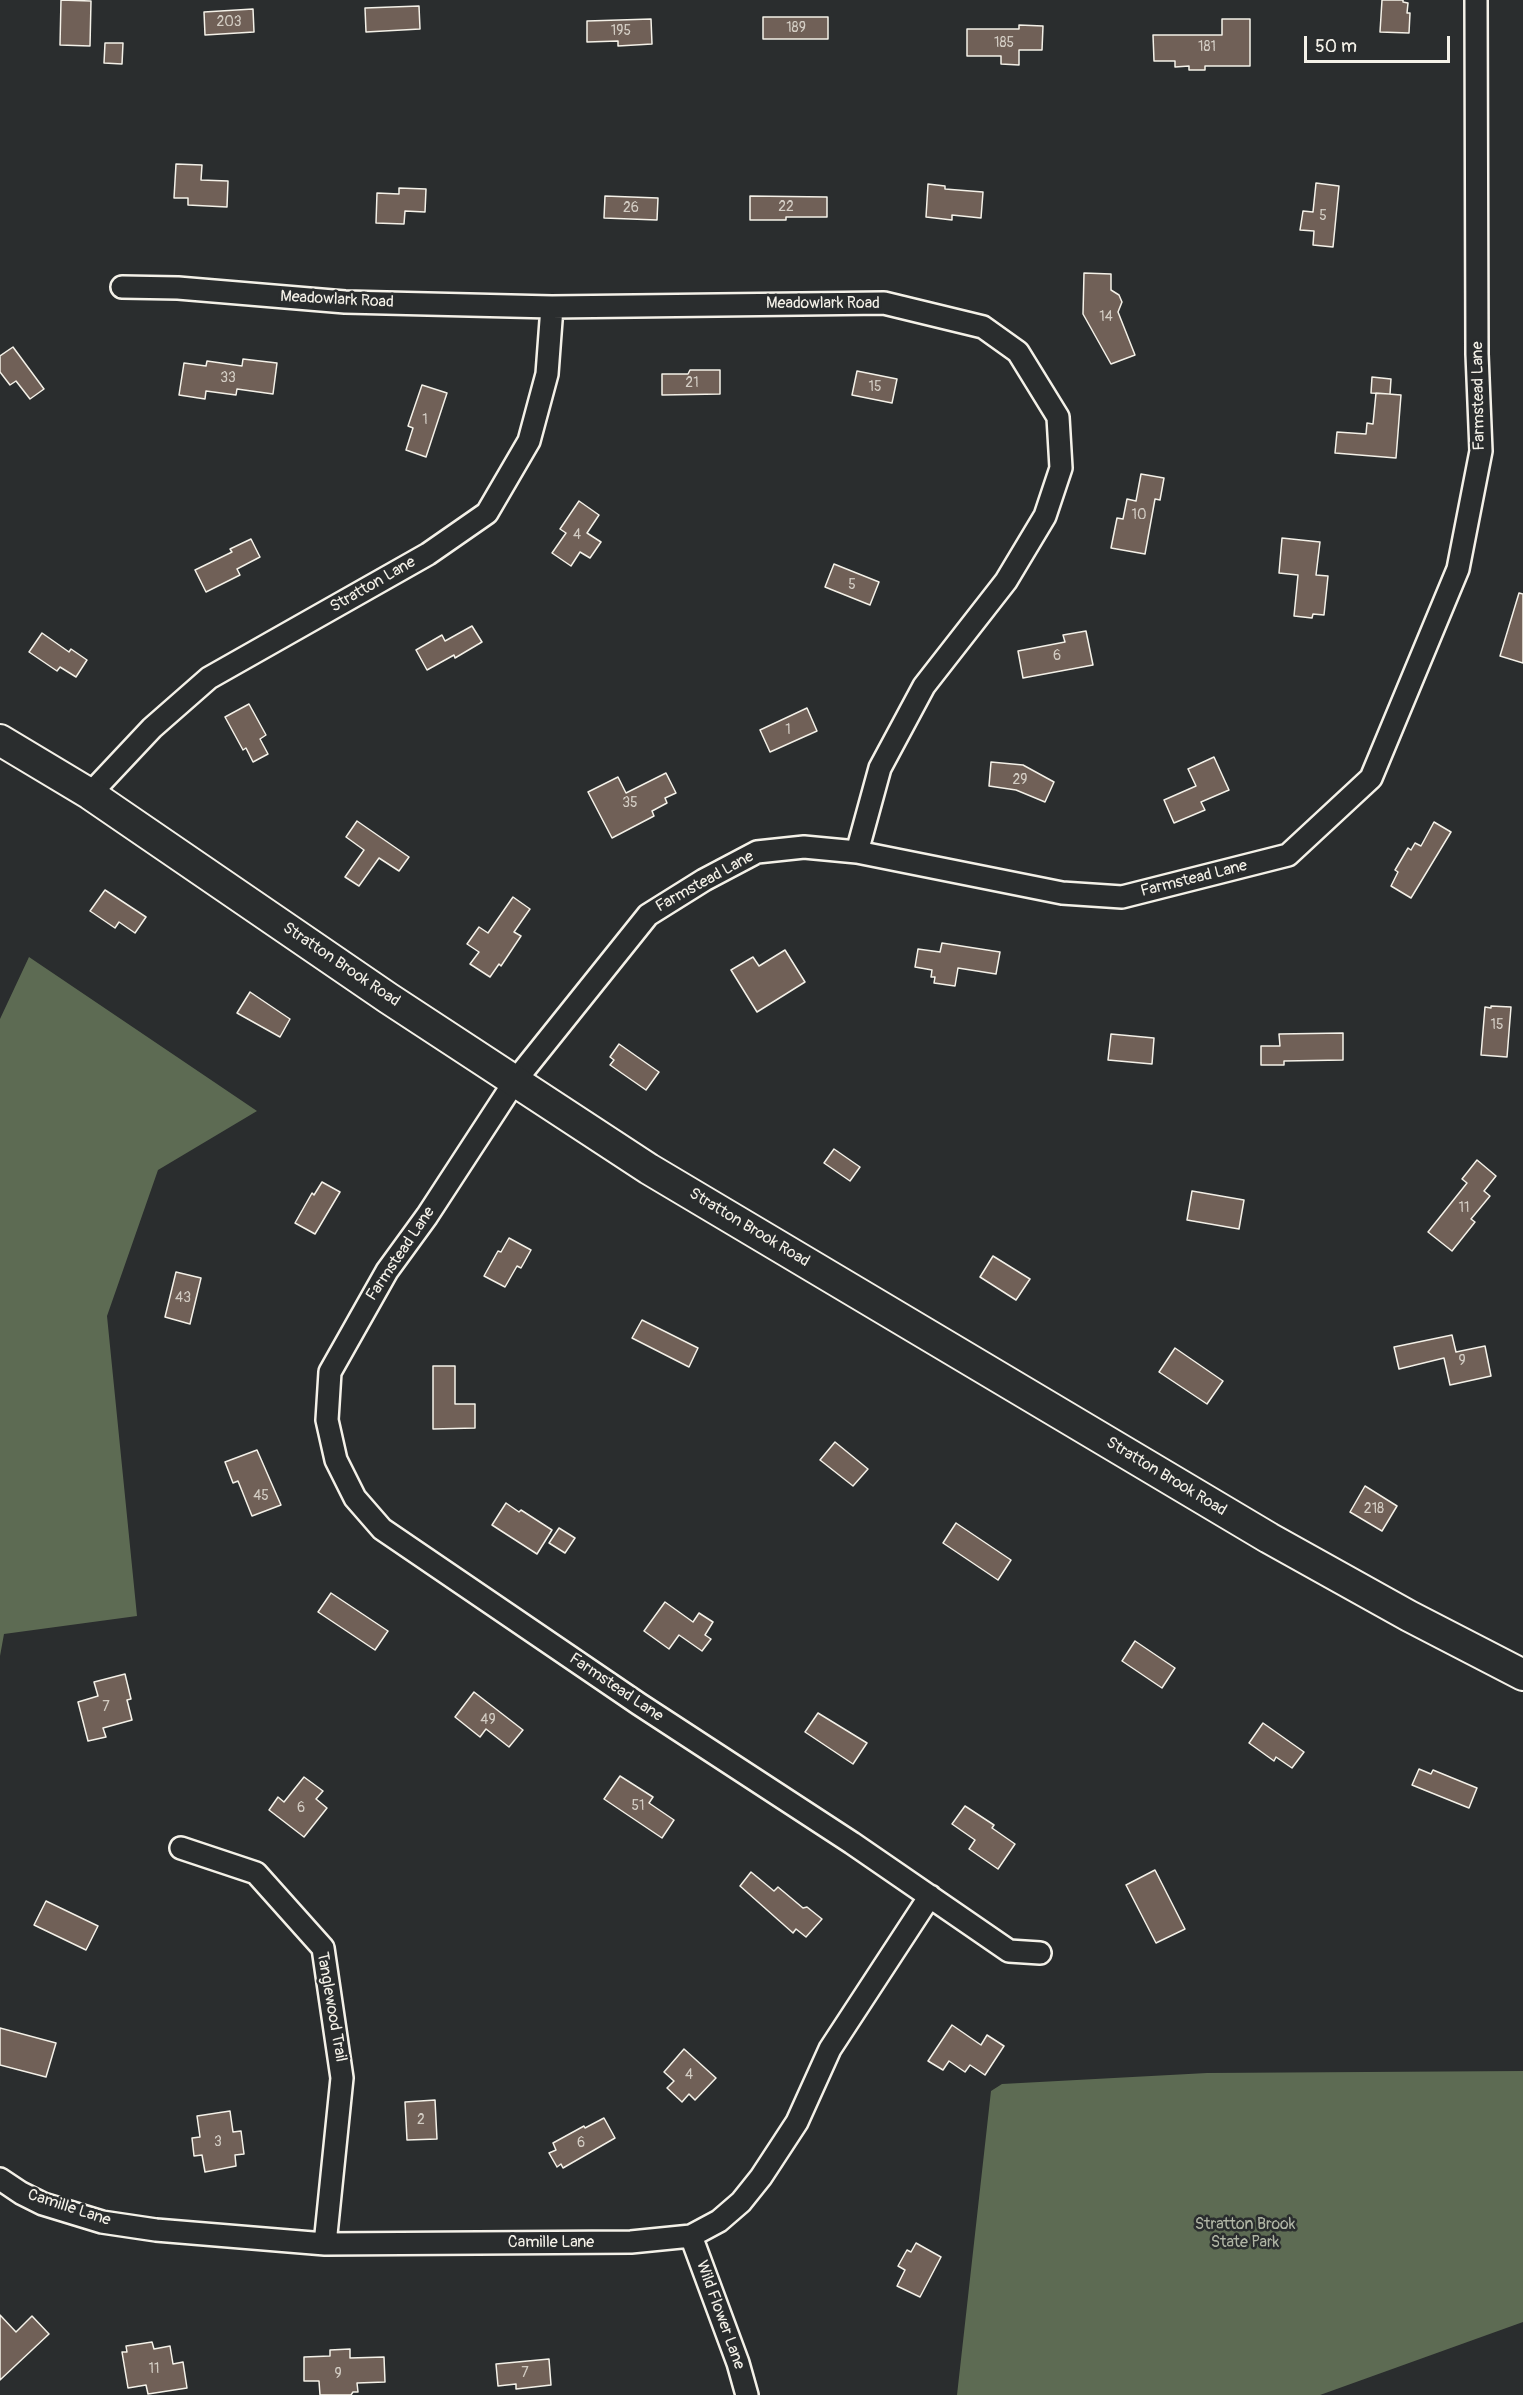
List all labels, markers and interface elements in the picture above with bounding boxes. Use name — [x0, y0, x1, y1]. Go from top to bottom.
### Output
house number: 203 — [216, 14, 242, 30]
house number: 189 — [786, 20, 806, 36]
house number: 195 — [611, 23, 631, 39]
scale bar — [1307, 24, 1452, 62]
house number: 185 — [994, 35, 1014, 51]
text: 50 m — [1315, 35, 1357, 58]
house number: 181 — [1198, 39, 1216, 55]
house number: 22 — [778, 199, 794, 215]
house number: 26 — [623, 200, 639, 216]
house number: 5 — [1319, 208, 1327, 224]
street label: Meadowlark Road — [280, 287, 394, 313]
street label: Meadowlark Road — [766, 294, 880, 314]
house number: 14 — [1099, 309, 1113, 325]
street label: Farmstead Lane — [1468, 341, 1490, 451]
house number: 33 — [220, 370, 236, 386]
house number: 21 — [685, 375, 699, 391]
house number: 15 — [868, 379, 882, 395]
house number: 1 — [422, 412, 428, 428]
house number: 10 — [1131, 507, 1147, 523]
house number: 4 — [573, 527, 581, 543]
street label: Stratton Lane — [327, 553, 419, 617]
house number: 5 — [848, 577, 856, 593]
house number: 6 — [1053, 648, 1061, 664]
house number: 1 — [785, 722, 791, 738]
house number: 29 — [1012, 772, 1028, 788]
house number: 35 — [622, 795, 638, 811]
street label: Farmstead Lane — [653, 847, 757, 917]
street label: Farmstead Lane — [1139, 857, 1249, 901]
street label: Stratton Brook Road — [279, 919, 403, 1011]
house number: 15 — [1490, 1017, 1504, 1033]
street label: Stratton Brook Road — [685, 1184, 813, 1272]
house number: 11 — [1459, 1200, 1469, 1216]
street label: Farmstead Lane — [363, 1203, 439, 1305]
house number: 43 — [175, 1290, 191, 1306]
house number: 9 — [1458, 1353, 1466, 1369]
street label: Stratton Brook Road — [1102, 1433, 1230, 1521]
house number: 45 — [253, 1488, 269, 1504]
house number: 218 — [1364, 1501, 1384, 1517]
street label: Farmstead Lane — [565, 1650, 667, 1726]
house number: 7 — [102, 1699, 110, 1715]
house number: 49 — [480, 1712, 496, 1728]
house number: 51 — [631, 1798, 645, 1814]
house number: 6 — [297, 1800, 305, 1816]
street label: Tanglewood Trail — [312, 1951, 350, 2063]
house number: 4 — [685, 2067, 693, 2083]
house number: 2 — [417, 2112, 425, 2128]
house number: 3 — [214, 2134, 222, 2150]
house number: 6 — [577, 2135, 585, 2151]
street label: Camille Lane — [25, 2186, 113, 2230]
park label: Stratton Brook State Park — [1195, 2215, 1295, 2253]
street label: Camille Lane — [508, 2233, 594, 2253]
street label: Wild Flower Lane — [691, 2258, 749, 2372]
house number: 11 — [149, 2361, 159, 2377]
house number: 7 — [521, 2365, 529, 2381]
house number: 9 — [334, 2366, 342, 2382]

